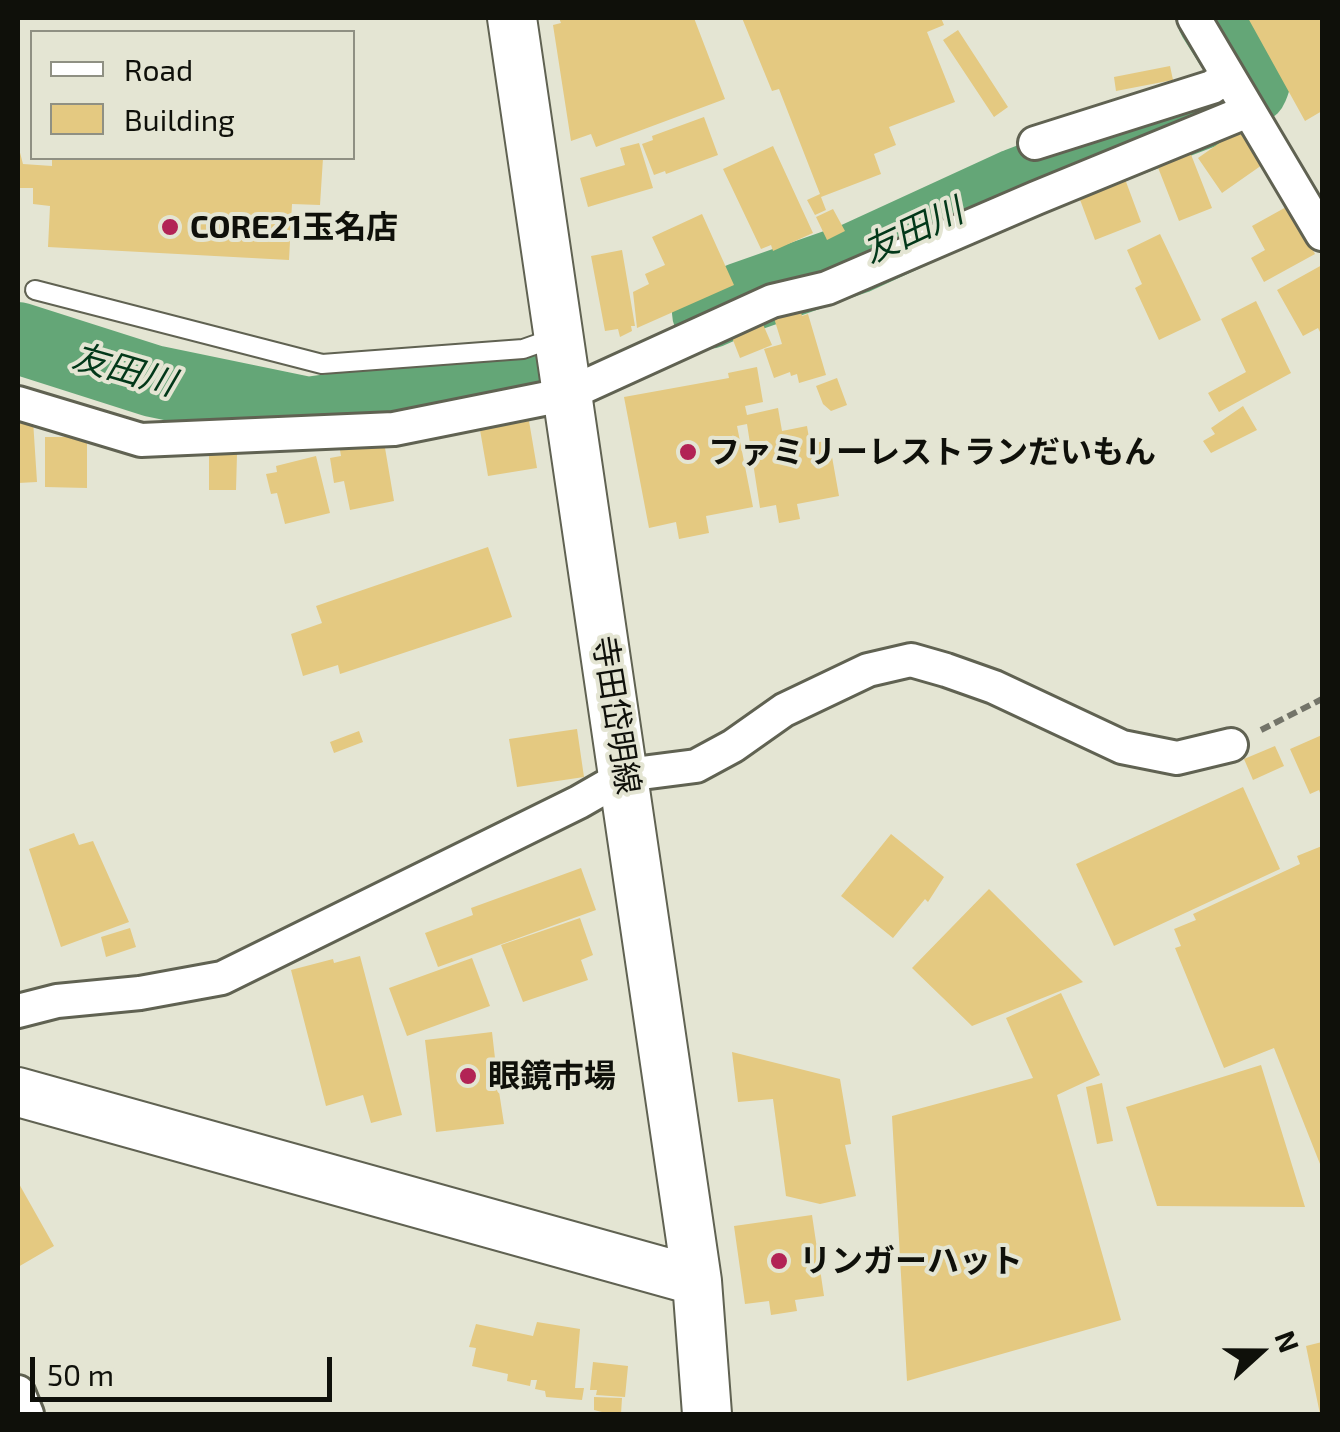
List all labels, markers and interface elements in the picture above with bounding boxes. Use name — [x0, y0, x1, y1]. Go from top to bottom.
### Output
legend — [30, 30, 355, 160]
text: Road — [124, 51, 193, 87]
text: Building — [124, 101, 235, 137]
water label: 友田川 — [857, 190, 969, 272]
place label: CORE21玉名店 — [190, 208, 398, 246]
marker: CORE21玉名店 — [159, 216, 181, 238]
water label: 友田川 — [68, 335, 180, 405]
place label: ファミリーレストランだいもん — [708, 433, 1156, 471]
marker: ファミリーレストランだいもん — [677, 441, 699, 463]
street label: 寺田岱明線 — [585, 633, 647, 797]
place label: 眼鏡市場 — [488, 1057, 616, 1095]
marker: 眼鏡市場 — [457, 1065, 479, 1087]
place label: リンガーハット — [799, 1242, 1023, 1280]
marker: リンガーハット — [768, 1250, 790, 1272]
north arrow — [1210, 1302, 1310, 1402]
text: N — [1269, 1326, 1308, 1357]
scale bar — [35, 1337, 338, 1399]
text: 50 m — [47, 1356, 114, 1392]

